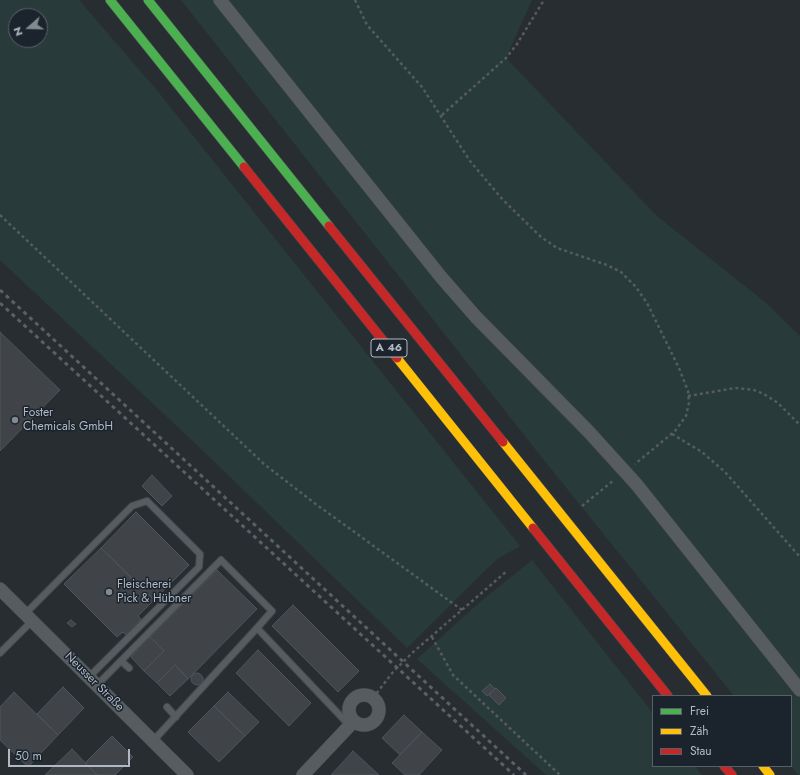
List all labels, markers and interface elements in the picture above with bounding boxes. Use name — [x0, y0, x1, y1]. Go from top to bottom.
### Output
north arrow — [8, 8, 48, 48]
text: N — [9, 25, 27, 39]
road number: A 46 — [371, 339, 407, 357]
place label: Foster Chemicals GmbH — [23, 406, 113, 434]
marker: Foster Chemicals GmbH — [10, 415, 20, 425]
place label: Fleischerei Pick & Hübner — [117, 578, 191, 606]
marker: Fleischerei Pick & Hübner — [104, 587, 114, 597]
street label: Neusser Straße — [61, 649, 127, 715]
legend — [652, 695, 792, 767]
text: Frei — [690, 702, 709, 720]
text: Zäh — [690, 722, 709, 740]
scale bar — [10, 741, 132, 767]
text: Stau — [690, 742, 712, 760]
text: 50 m — [15, 747, 42, 765]

